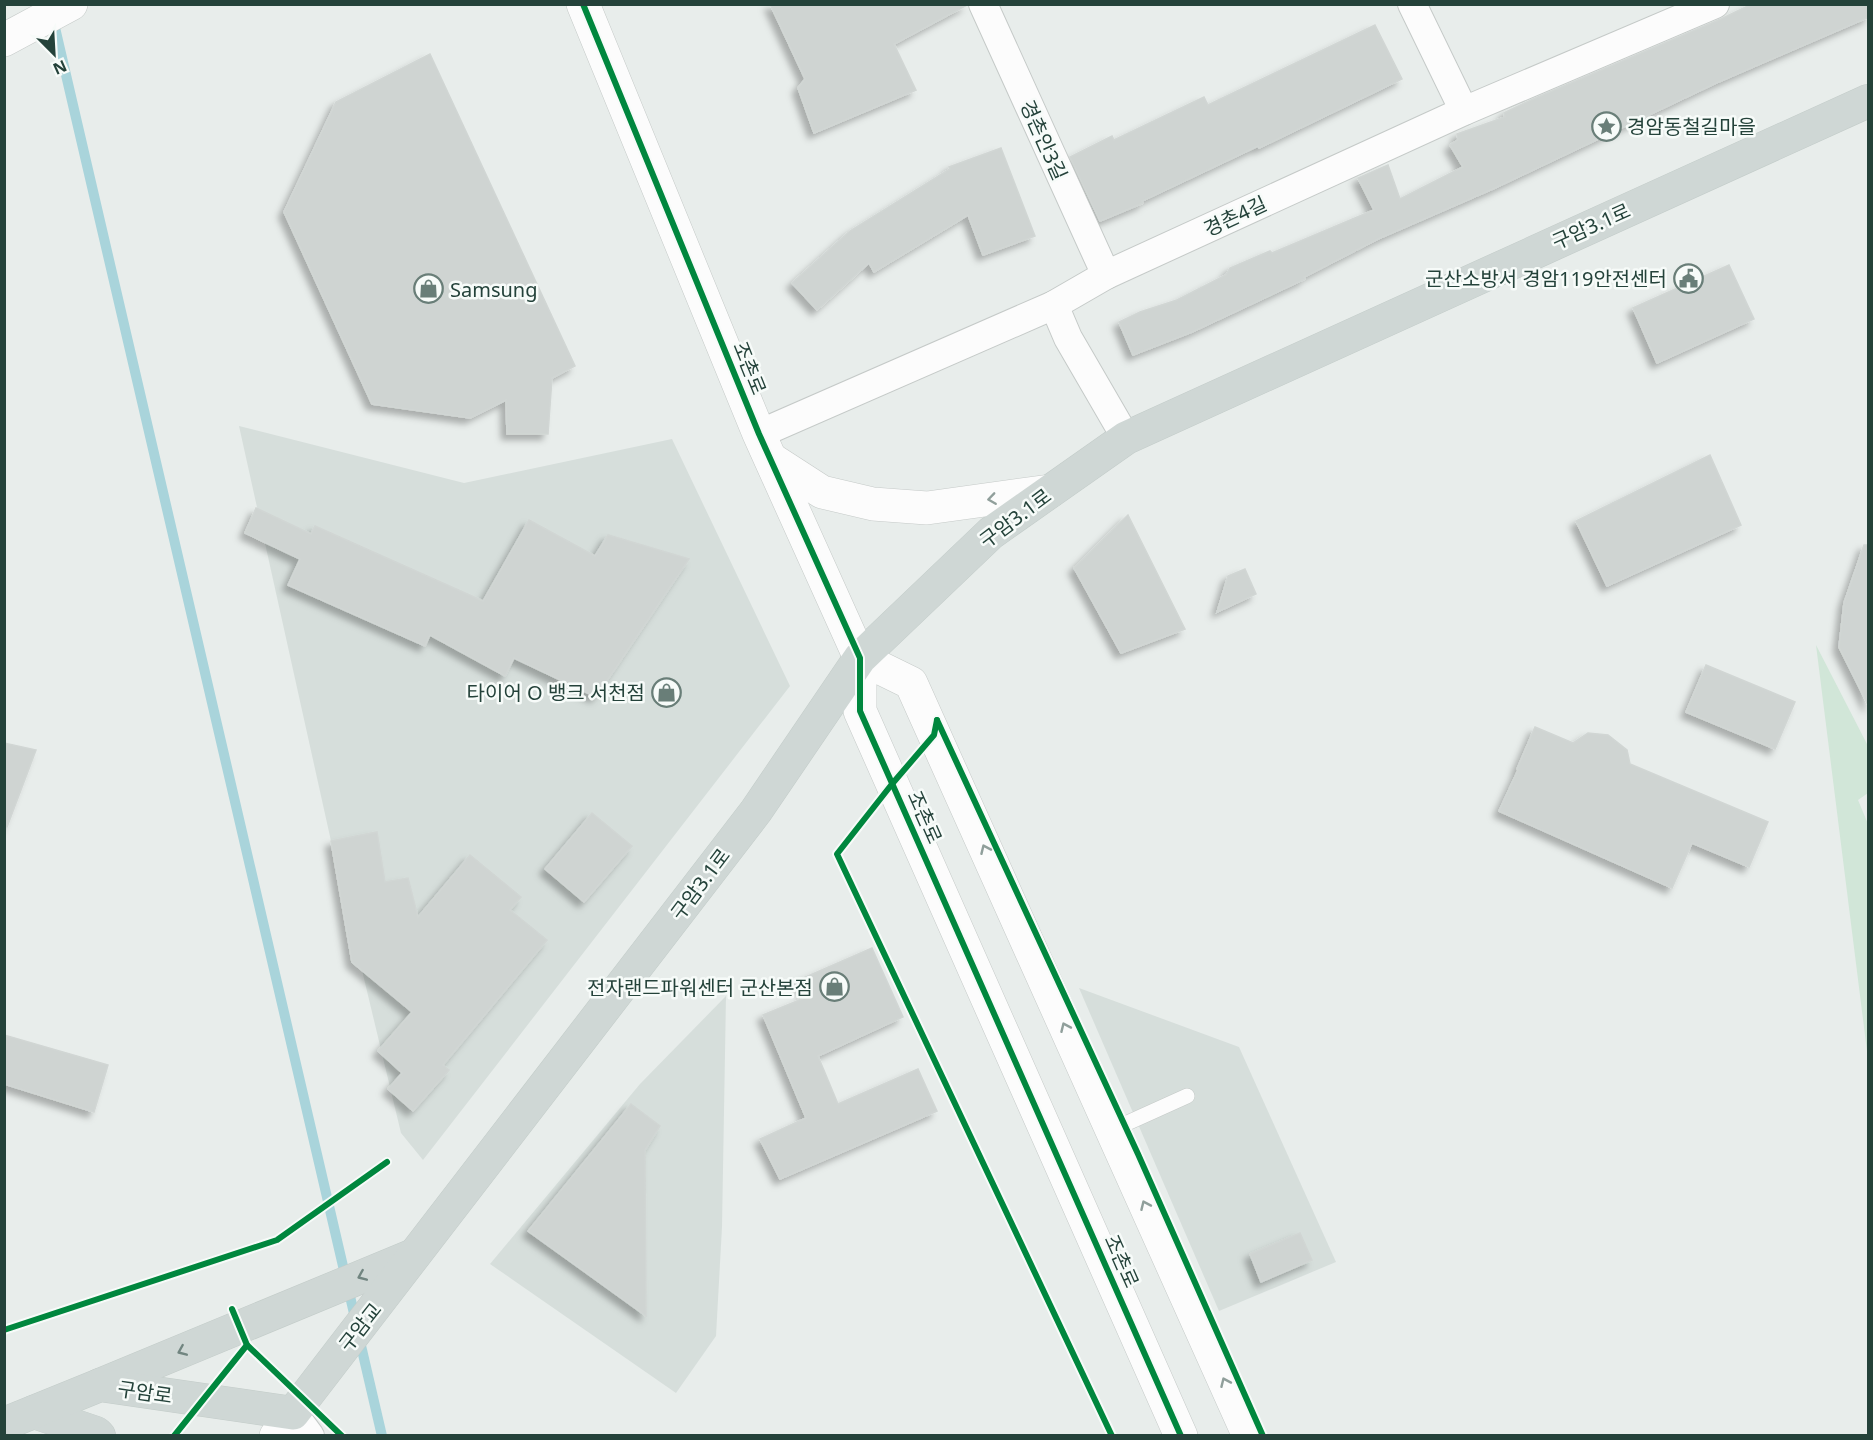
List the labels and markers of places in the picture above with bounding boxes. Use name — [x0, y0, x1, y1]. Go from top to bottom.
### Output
place icon: 경암동철길마을 — [1590, 110, 1622, 142]
place label: 경암동철길마을 — [1627, 113, 1756, 140]
public building icon: 군산소방서 경암119안전센터 — [1672, 262, 1704, 294]
place label: 군산소방서 경암119안전센터 — [1425, 265, 1667, 292]
shop icon: Samsung — [413, 273, 445, 305]
place label: Samsung — [450, 276, 538, 303]
shop icon: 타이어 O 뱅크 서천점 — [650, 676, 682, 708]
place label: 타이어 O 뱅크 서천점 — [467, 679, 645, 706]
shop icon: 전자랜드파워센터 군산본점 — [818, 971, 850, 1003]
place label: 전자랜드파워센터 군산본점 — [587, 974, 813, 1001]

